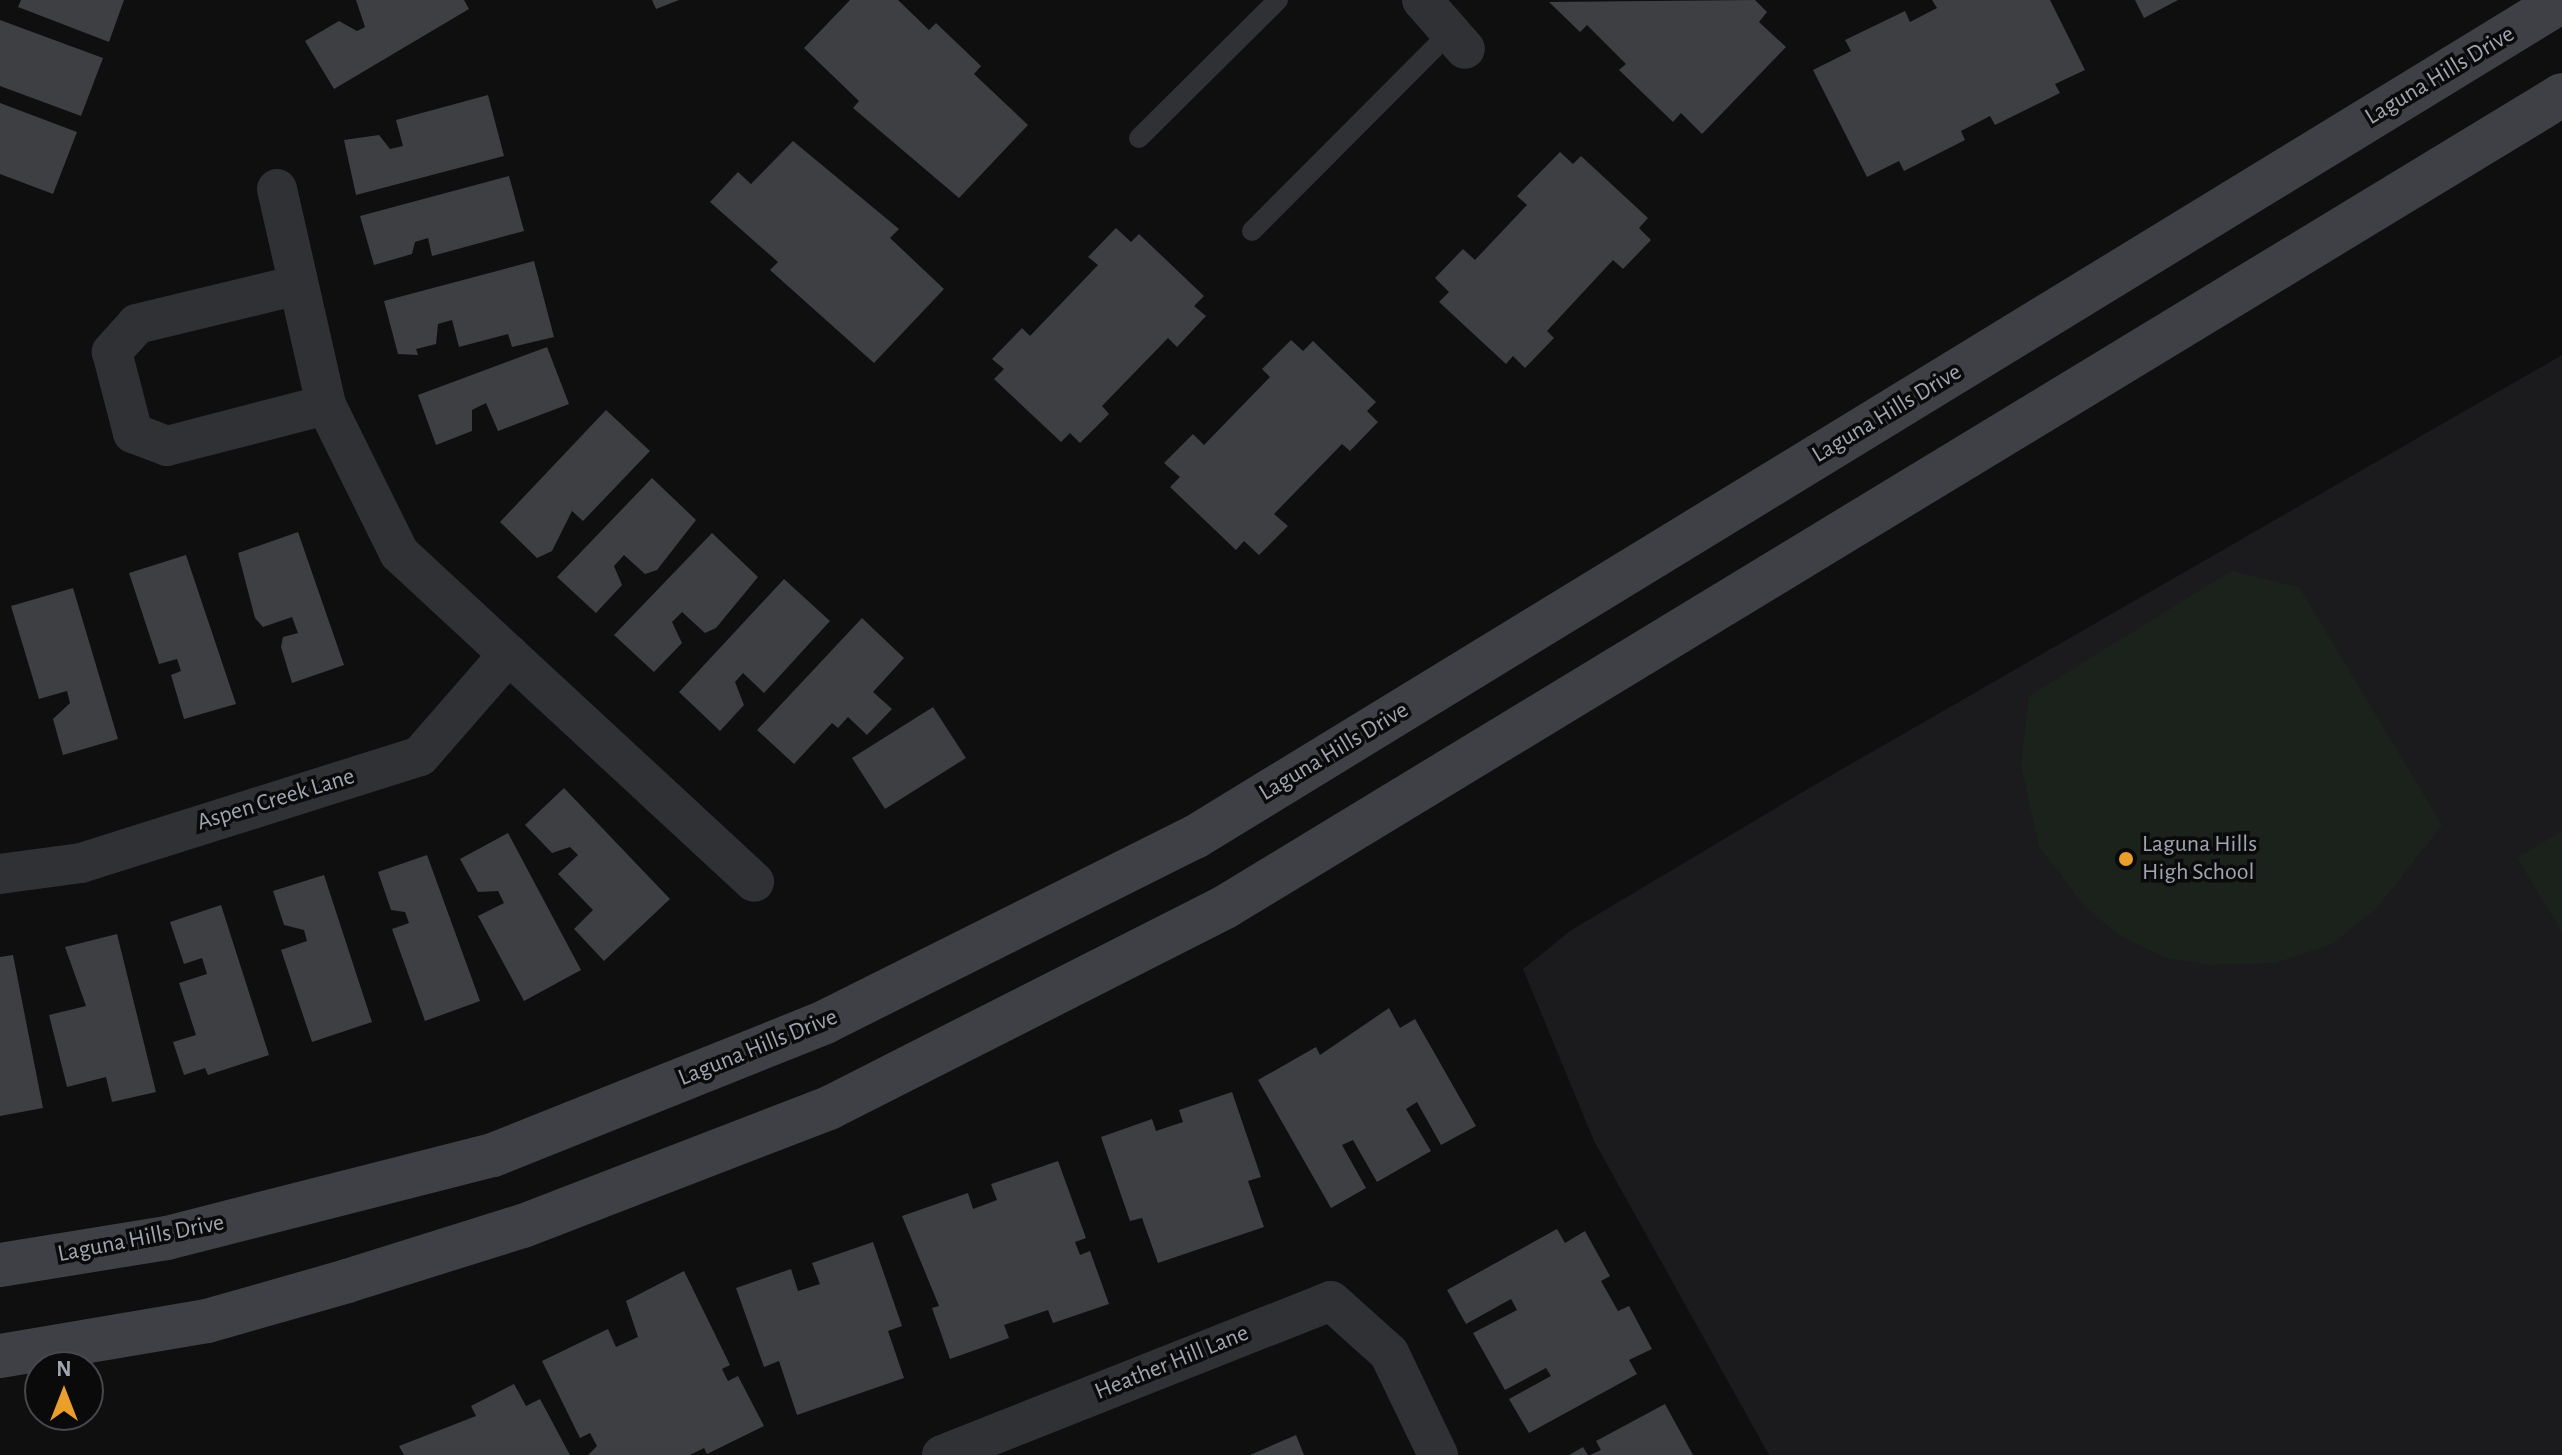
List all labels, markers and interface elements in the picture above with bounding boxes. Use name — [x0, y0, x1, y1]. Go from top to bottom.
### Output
street label: Laguna Hills Drive — [2360, 20, 2520, 132]
street label: Laguna Hills Drive — [1807, 358, 1967, 470]
street label: Laguna Hills Drive — [1254, 696, 1414, 808]
street label: Aspen Creek Lane — [194, 762, 358, 838]
place label: Laguna Hills High School — [2142, 831, 2257, 887]
marker: Laguna Hills High School — [2117, 850, 2135, 868]
street label: Laguna Hills Drive — [674, 1003, 842, 1093]
street label: Laguna Hills Drive — [55, 1209, 227, 1269]
street label: Heather Hill Lane — [1091, 1319, 1253, 1407]
north arrow — [24, 1351, 104, 1431]
text: N — [56, 1358, 72, 1380]

